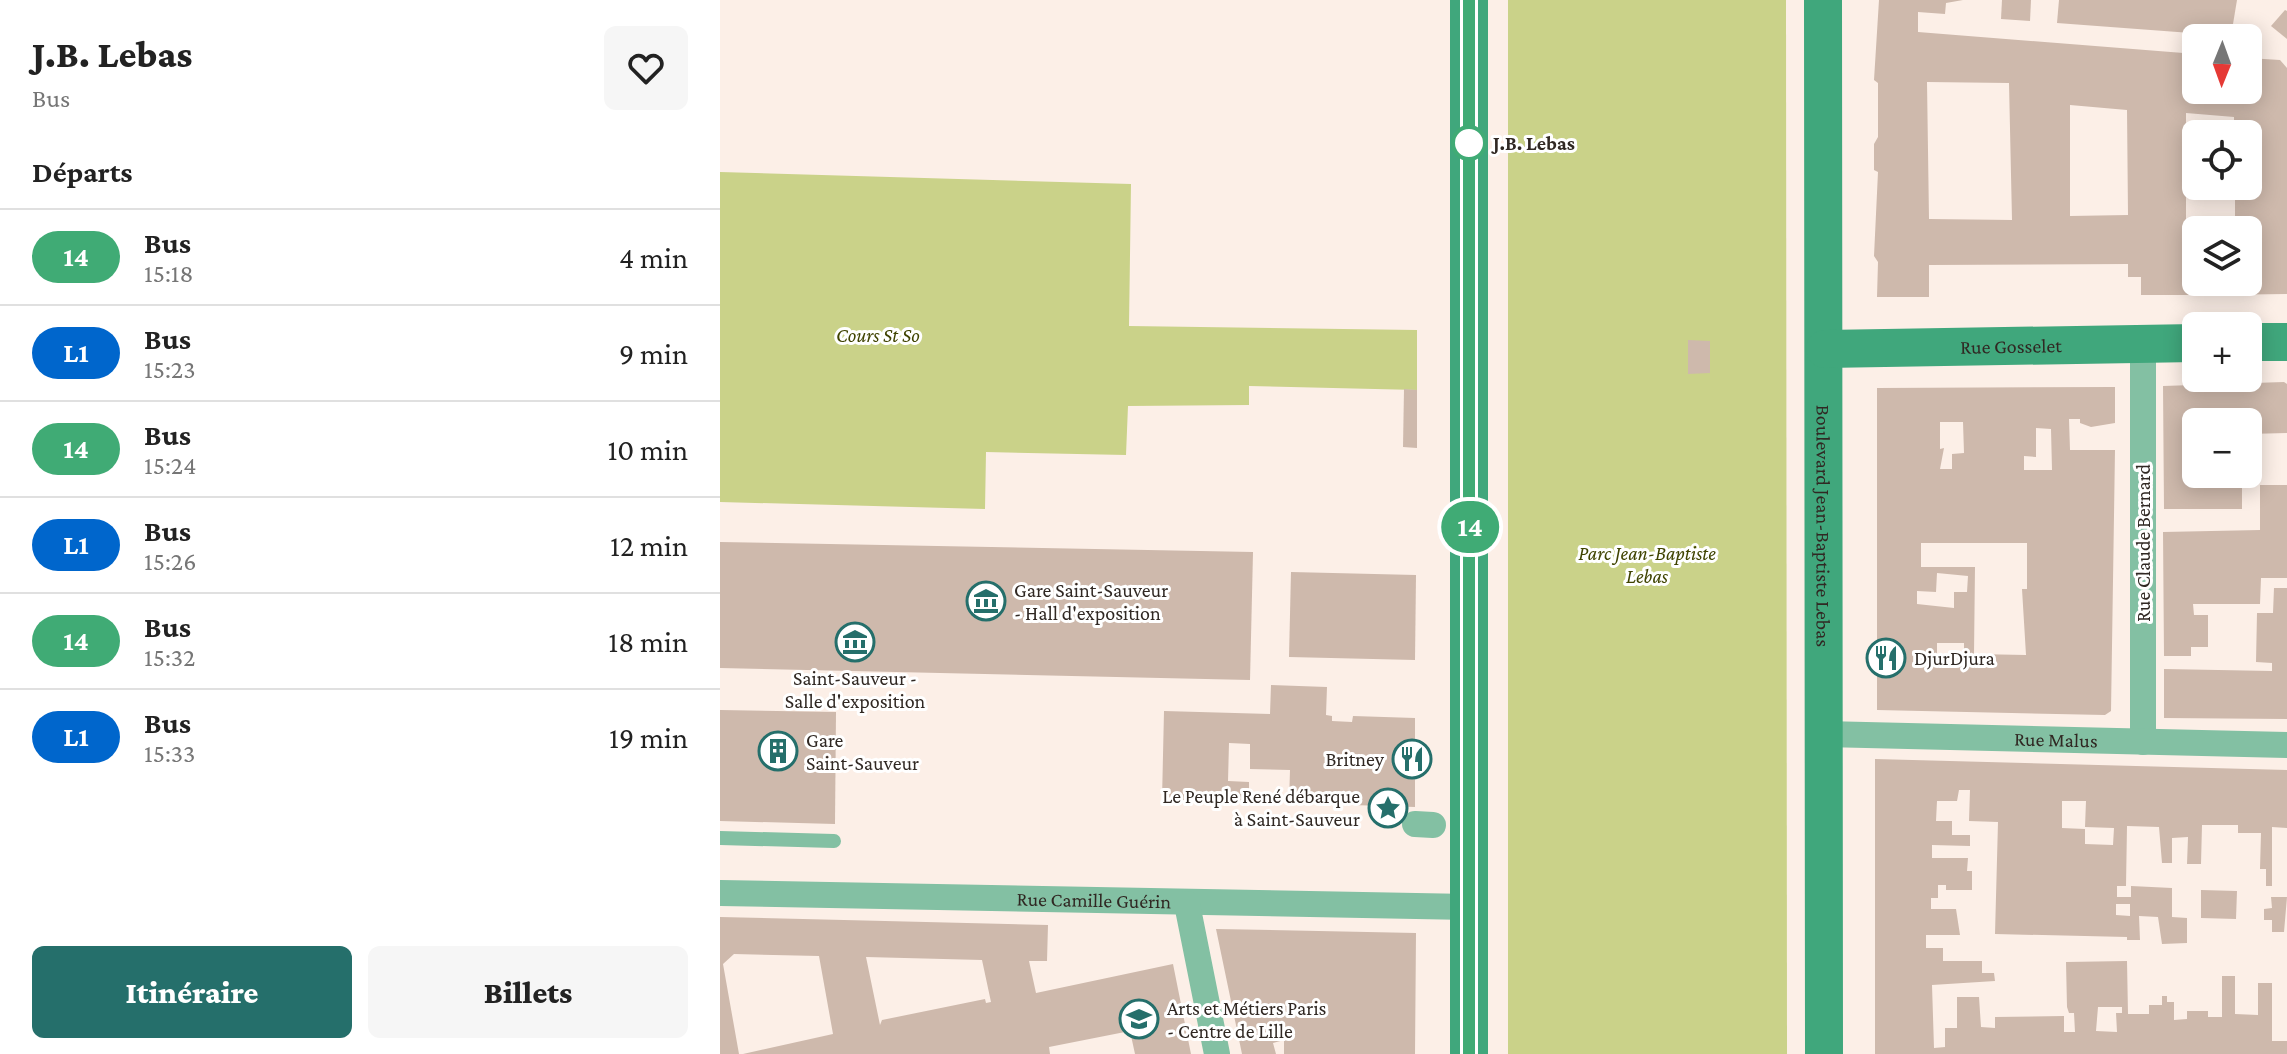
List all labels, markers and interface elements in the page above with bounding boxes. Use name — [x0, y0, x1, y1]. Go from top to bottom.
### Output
north arrow — [2182, 24, 2262, 104]
map controls — [2182, 24, 2262, 488]
button: heart — [604, 26, 688, 110]
text: J.B. Lebas — [32, 33, 192, 75]
text: Bus — [32, 84, 70, 113]
button: locate — [2182, 120, 2262, 200]
marker: J.B. Lebas — [1452, 126, 1486, 160]
place label: J.B. Lebas — [1491, 132, 1575, 154]
text: Départs — [32, 155, 133, 188]
button: layers — [2182, 216, 2262, 296]
text: Bus — [144, 226, 191, 259]
text: 14 — [63, 241, 89, 272]
text: 4 min — [619, 241, 688, 274]
text: 15:18 — [144, 259, 193, 288]
button: + — [2182, 312, 2262, 392]
text: Bus — [144, 322, 191, 355]
park label: Cours St So — [836, 324, 920, 346]
street label: Rue Gosselet — [1960, 334, 2062, 358]
text: L1 — [63, 337, 89, 368]
text: 9 min — [619, 337, 688, 370]
text: 15:23 — [144, 355, 196, 384]
street label: Boulevard Jean-Baptiste Lebas — [1811, 405, 1835, 647]
button: − — [2182, 408, 2262, 488]
text: Bus — [144, 418, 191, 451]
text: 14 — [63, 433, 89, 464]
text: 10 min — [607, 433, 688, 466]
text: 15:24 — [144, 451, 197, 480]
street label: Rue Claude Bernard — [2132, 464, 2154, 622]
line badge: 14 — [1434, 501, 1506, 553]
text: 14 — [1457, 511, 1483, 542]
text: Bus — [144, 514, 191, 547]
text: L1 — [63, 529, 89, 560]
text: 12 min — [610, 529, 688, 562]
park label: Parc Jean-Baptiste Lebas — [1578, 542, 1716, 587]
text: 15:26 — [144, 547, 196, 576]
place label: Gare Saint-Sauveur - Hall d'exposition — [1014, 579, 1168, 625]
museum icon: Gare Saint-Sauveur - Hall d'exposition — [965, 580, 1007, 622]
text: Bus — [144, 610, 191, 643]
museum icon: Saint-Sauveur - Salle d'exposition — [834, 621, 876, 663]
text: 14 — [63, 625, 89, 656]
text: 18 min — [608, 625, 688, 658]
restaurant icon: DjurDjura — [1865, 637, 1907, 679]
text: 15:32 — [144, 643, 195, 672]
place label: DjurDjura — [1914, 647, 1995, 670]
place label: Saint-Sauveur - Salle d'exposition — [785, 667, 926, 713]
text: Bus — [144, 706, 191, 739]
text: L1 — [63, 721, 89, 752]
text: 19 min — [609, 721, 688, 754]
street label: Rue Malus — [2014, 728, 2098, 752]
place label: Gare Saint-Sauveur — [806, 729, 919, 774]
building icon: Gare Saint-Sauveur — [757, 730, 799, 772]
restaurant icon: Britney — [1391, 738, 1433, 780]
text: 15:33 — [144, 739, 195, 768]
place label: Britney — [1325, 748, 1385, 771]
place label: Le Peuple René débarque à Saint-Sauveur — [1162, 785, 1360, 830]
place icon: Le Peuple René débarque à Saint-Sauveur — [1367, 787, 1409, 829]
street label: Rue Camille Guérin — [1016, 888, 1172, 912]
button: Itinéraire — [32, 946, 352, 1038]
button: Billets — [368, 946, 688, 1038]
place label: Arts et Métiers Paris - Centre de Lille — [1167, 997, 1327, 1042]
school or university icon: Arts et Métiers Paris - Centre de Lille — [1118, 998, 1160, 1040]

